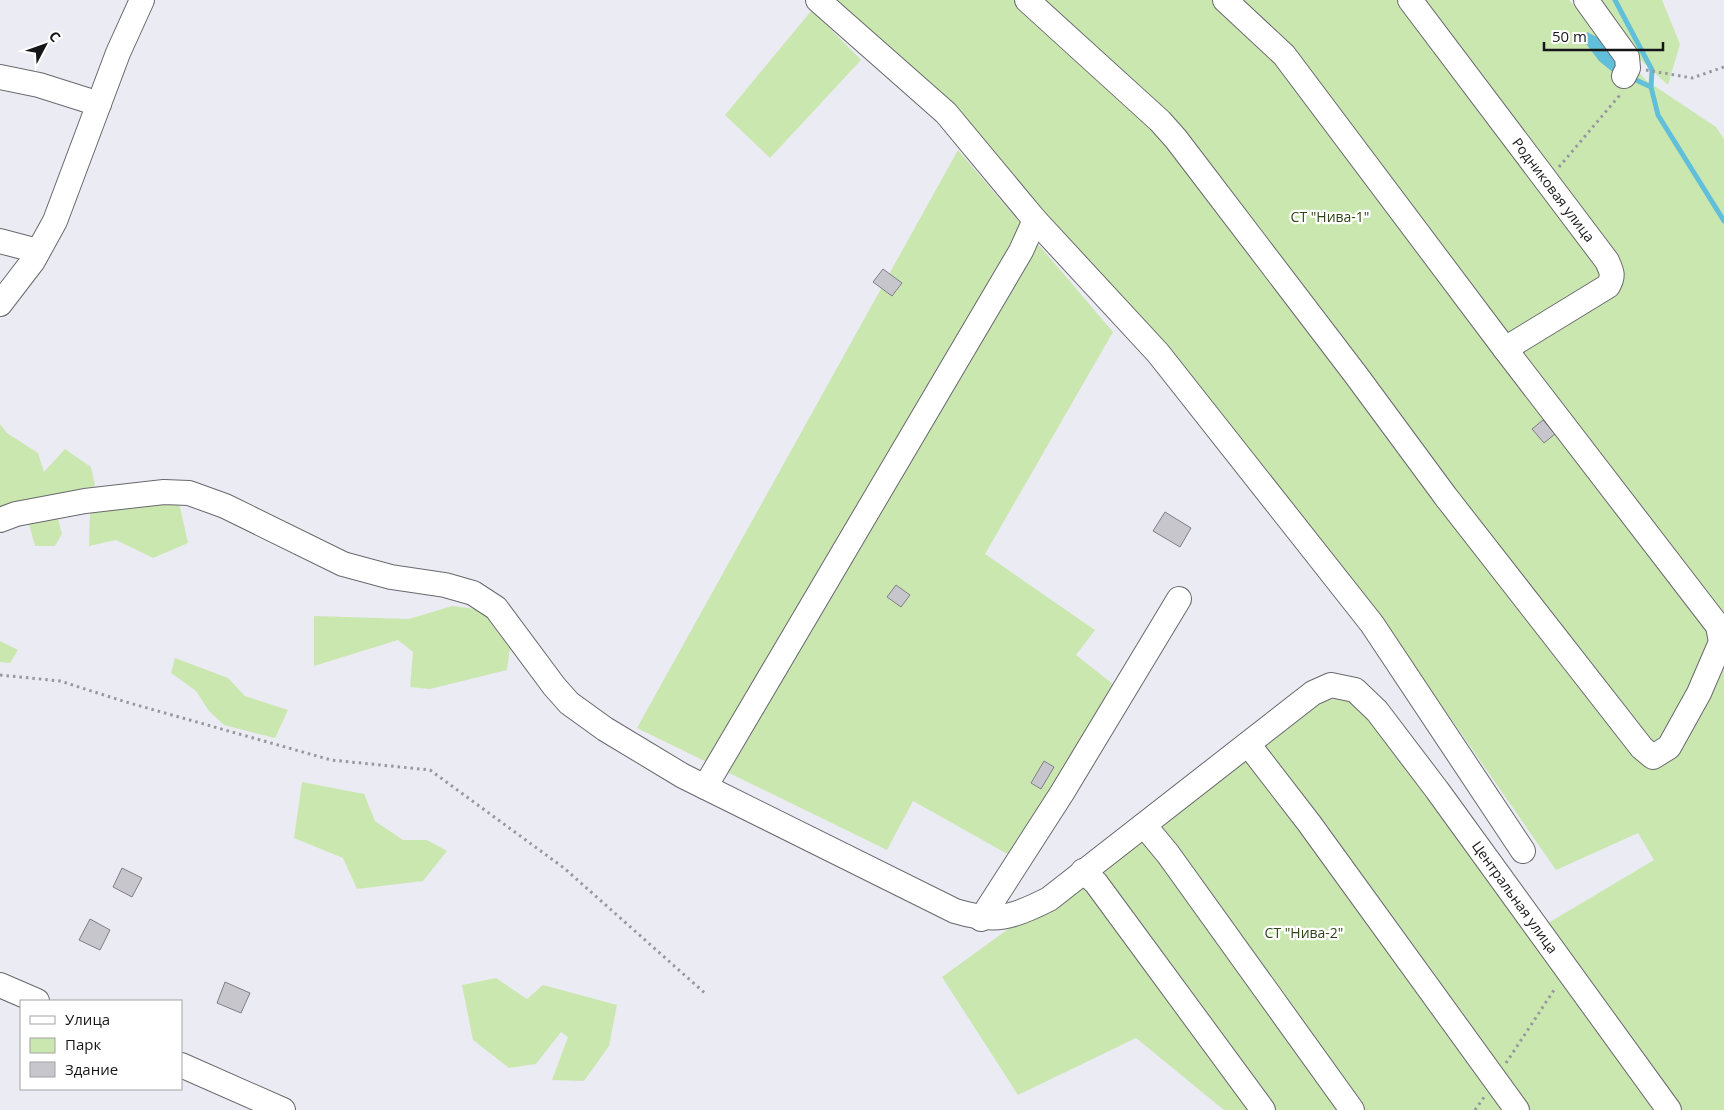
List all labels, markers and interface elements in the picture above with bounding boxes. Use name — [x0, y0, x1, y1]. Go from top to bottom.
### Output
north arrow — [20, 20, 70, 70]
scale bar — [1544, 20, 1663, 52]
text: 50 m — [1552, 26, 1587, 46]
text: С — [45, 27, 65, 46]
street label: Родниковая улица — [1508, 134, 1599, 246]
park label: СТ "Нива-1" — [1291, 207, 1369, 226]
street label: Центральная улица — [1468, 837, 1563, 957]
park label: СТ "Нива-2" — [1265, 923, 1343, 942]
legend — [20, 1000, 182, 1090]
text: Улица — [65, 1009, 110, 1029]
text: Парк — [65, 1034, 101, 1054]
text: Здание — [65, 1059, 118, 1079]

